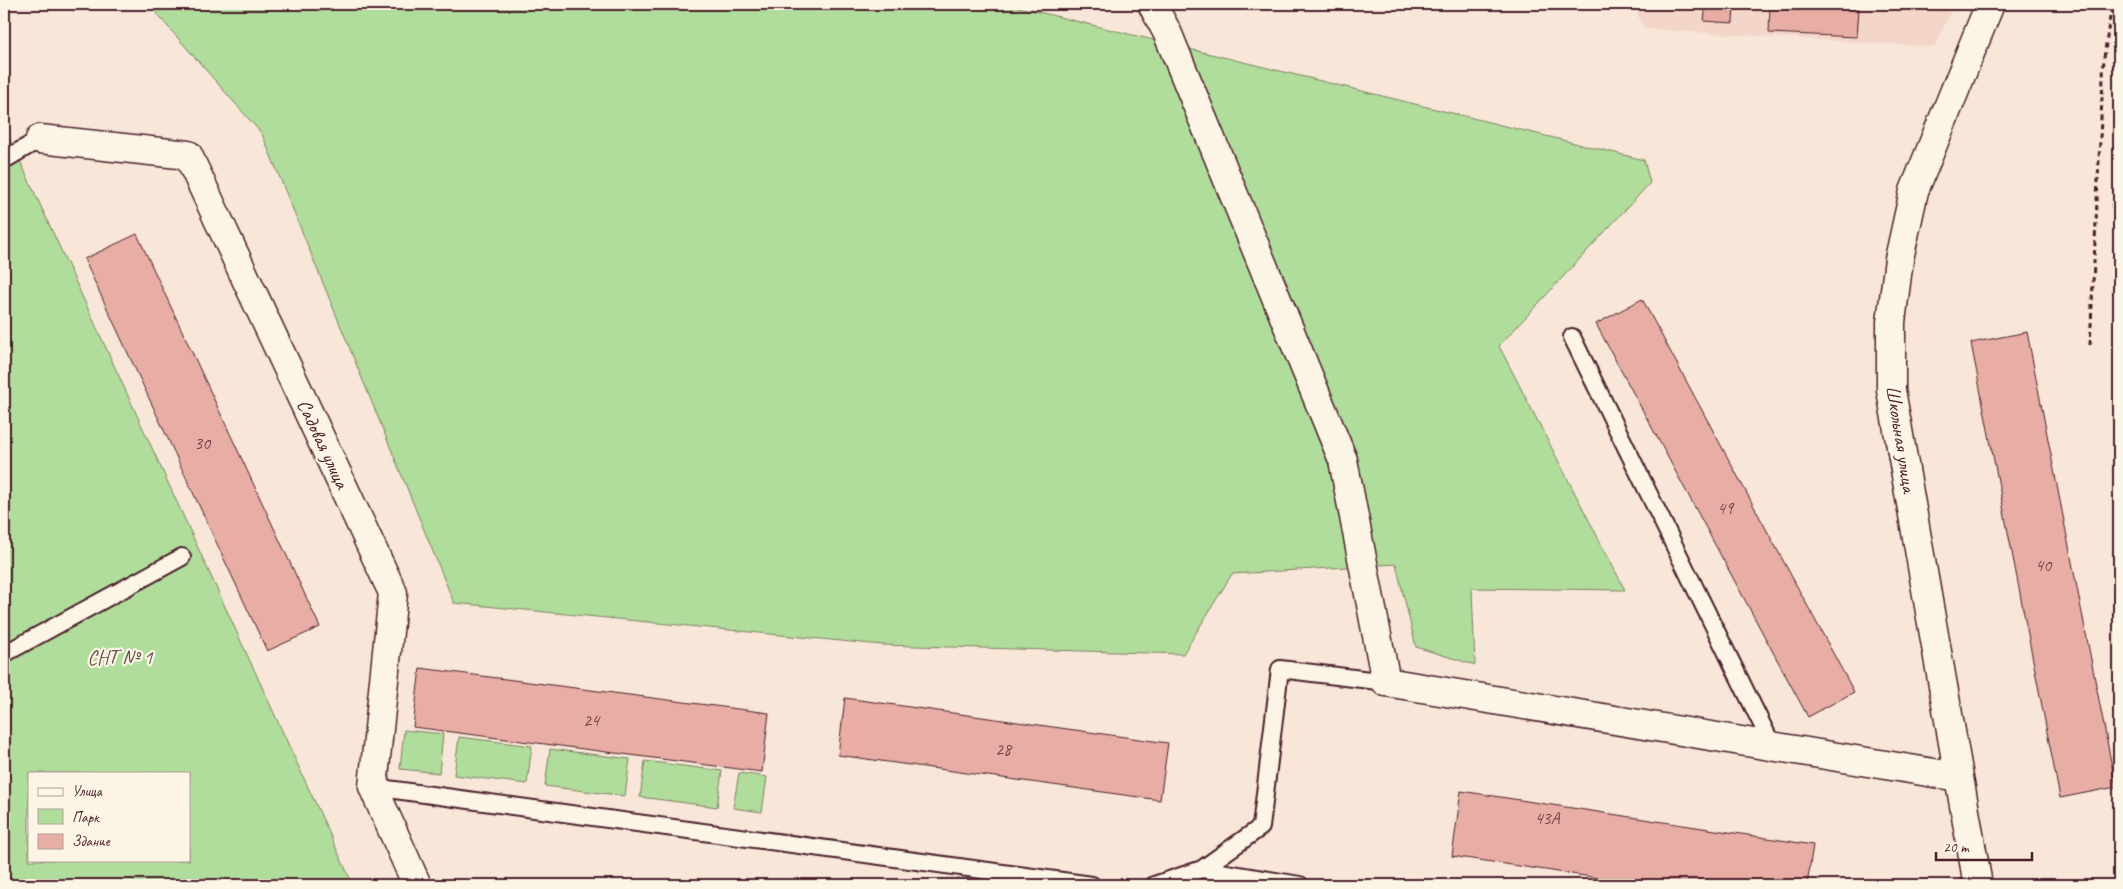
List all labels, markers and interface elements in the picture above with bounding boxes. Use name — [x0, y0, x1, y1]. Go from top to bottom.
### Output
street label: Школьная улица — [1880, 384, 1922, 496]
street label: Садовая улица — [291, 395, 355, 494]
house number: 30 — [194, 432, 212, 454]
house number: 49 — [1717, 497, 1735, 519]
house number: 40 — [2035, 554, 2053, 576]
park label: СНТ № 1 — [87, 645, 154, 670]
house number: 24 — [583, 709, 601, 731]
house number: 28 — [995, 738, 1013, 760]
legend — [28, 772, 190, 862]
text: Улица — [72, 782, 103, 801]
house number: 43А — [1534, 807, 1561, 829]
text: Парк — [72, 808, 100, 827]
scale bar — [1936, 829, 2032, 861]
text: Здание — [72, 832, 111, 851]
text: 20 m — [1943, 838, 1970, 857]

